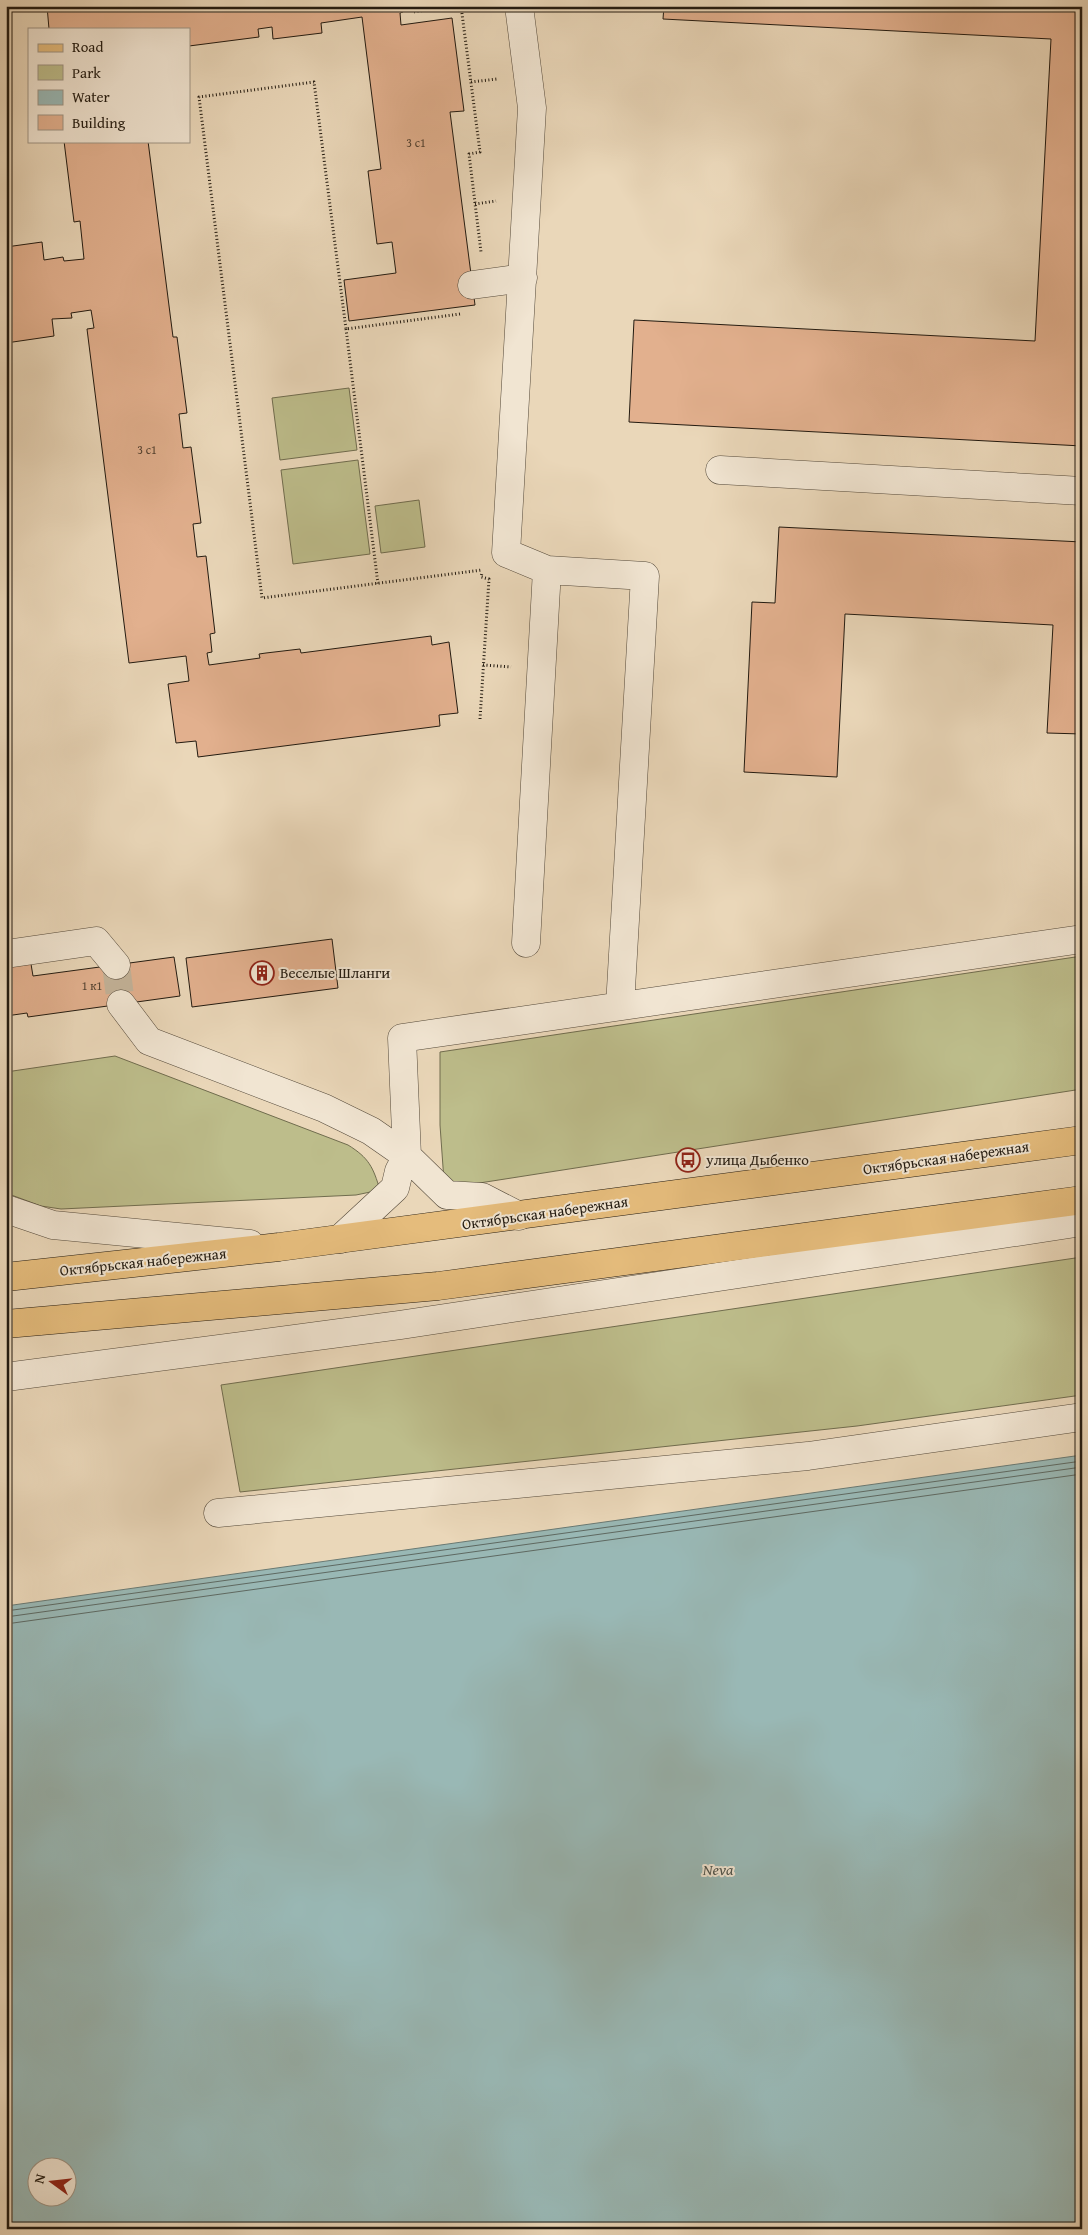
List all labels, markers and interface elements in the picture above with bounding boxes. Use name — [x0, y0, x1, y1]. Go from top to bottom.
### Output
legend — [28, 28, 190, 142]
text: Road — [72, 36, 103, 57]
text: Park — [72, 62, 101, 83]
text: Water — [72, 86, 110, 107]
text: Building — [72, 112, 126, 133]
house number: 3 с1 — [406, 134, 426, 151]
house number: 3 с1 — [137, 441, 157, 458]
building icon: Веселые Шланги — [249, 960, 275, 986]
place label: Веселые Шланги — [280, 962, 390, 983]
house number: 1 к1 — [82, 977, 102, 994]
street label: Октябрьская набережная — [862, 1135, 1031, 1180]
bus stop icon: улица Дыбенко — [675, 1147, 701, 1173]
place label: улица Дыбенко — [705, 1149, 809, 1170]
street label: Октябрьская набережная — [461, 1190, 630, 1235]
street label: Октябрьская набережная — [59, 1242, 228, 1281]
water label: Neva — [702, 1857, 734, 1881]
north arrow — [28, 2158, 78, 2208]
text: N — [29, 2171, 50, 2186]

